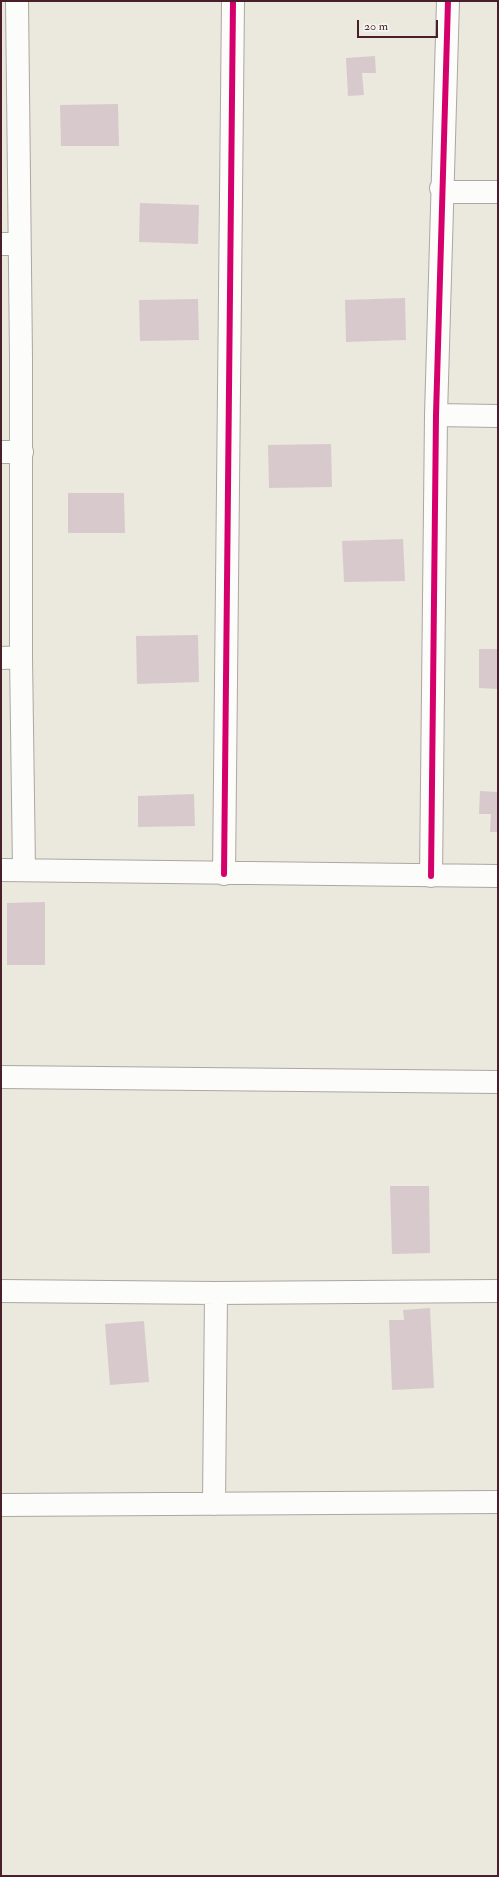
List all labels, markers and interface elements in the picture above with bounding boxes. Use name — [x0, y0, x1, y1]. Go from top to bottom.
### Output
scale bar — [359, 12, 440, 38]
text: 20 m — [364, 19, 388, 34]

